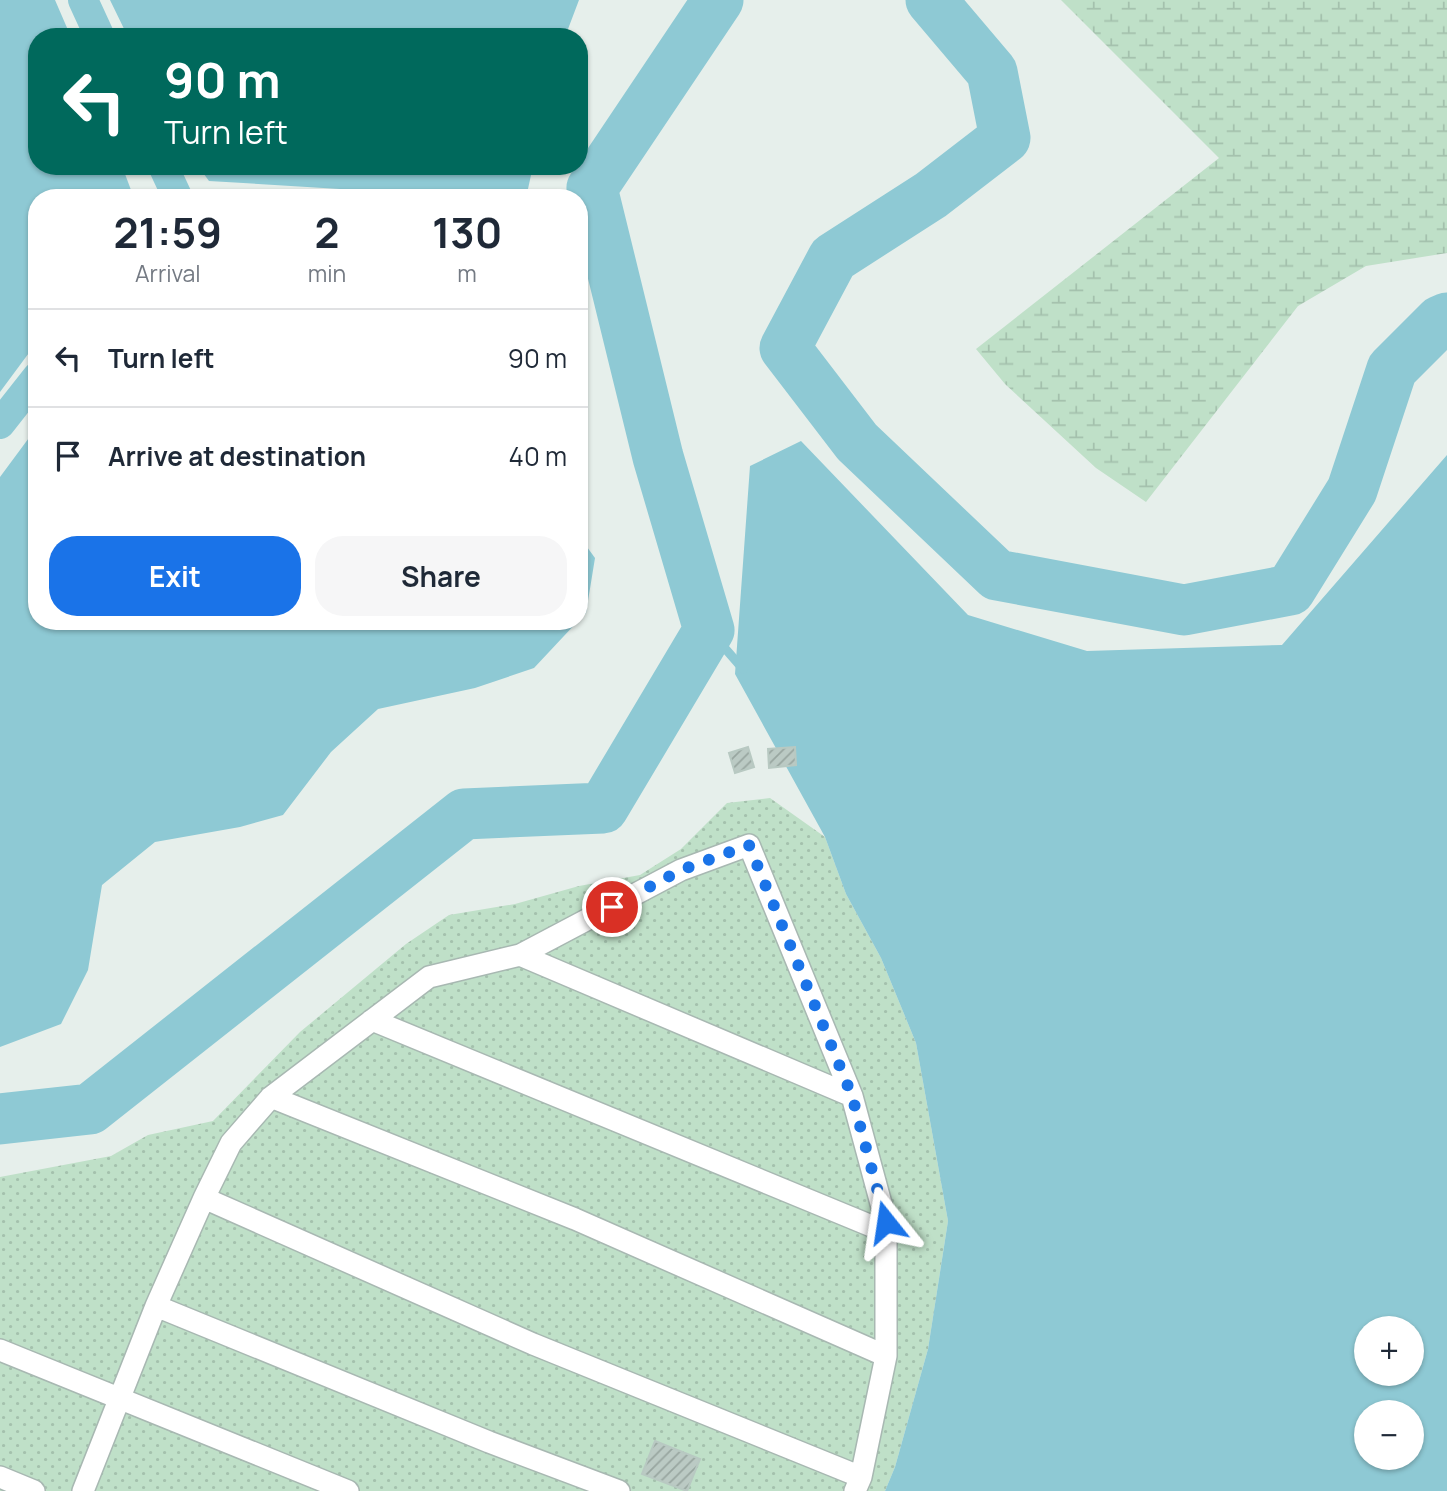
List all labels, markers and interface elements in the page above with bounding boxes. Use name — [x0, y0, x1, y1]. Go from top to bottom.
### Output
text: 90 m — [164, 46, 281, 113]
icon: left — [49, 56, 140, 147]
text: Turn left — [164, 110, 288, 154]
text: 21:59 — [114, 203, 222, 261]
text: 2 — [315, 203, 340, 261]
text: 130 — [432, 203, 502, 261]
text: Arrival — [135, 257, 201, 289]
text: min — [308, 257, 346, 289]
text: m — [457, 257, 477, 289]
icon: left — [49, 339, 87, 377]
text: Turn left — [108, 340, 215, 376]
text: 90 m — [508, 340, 567, 376]
icon: arrive — [49, 437, 87, 475]
text: Arrive at destination — [108, 438, 366, 474]
text: 40 m — [509, 438, 567, 474]
button: Exit — [49, 536, 301, 616]
button: Share — [315, 536, 567, 616]
pin — [582, 877, 642, 937]
icon: arrive — [593, 888, 631, 926]
position arrow — [849, 1185, 923, 1259]
map controls — [1354, 1316, 1424, 1470]
button: + — [1354, 1316, 1424, 1386]
button: − — [1354, 1400, 1424, 1470]

